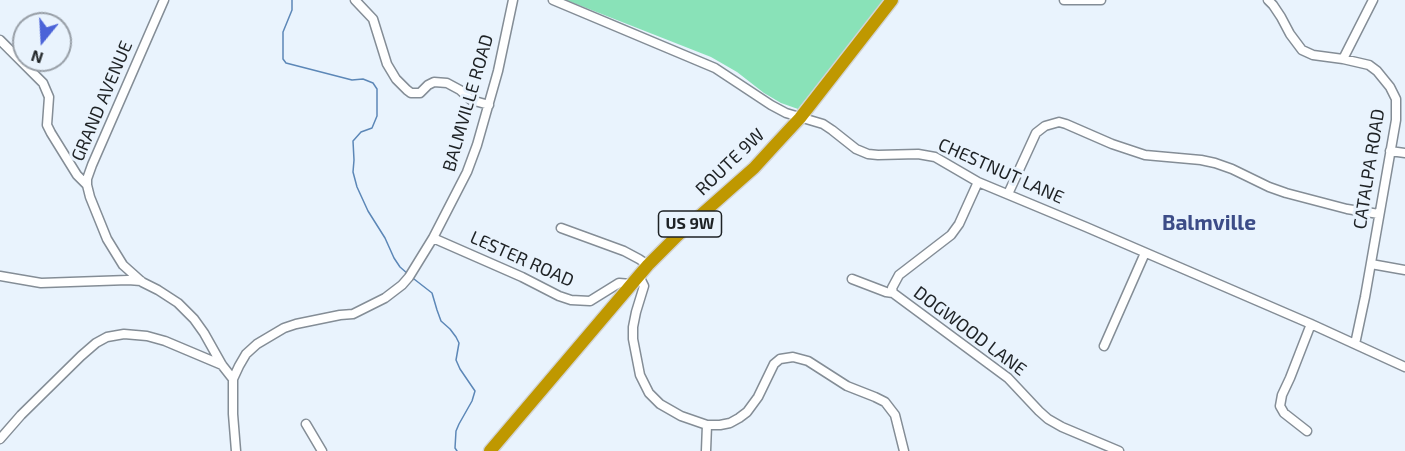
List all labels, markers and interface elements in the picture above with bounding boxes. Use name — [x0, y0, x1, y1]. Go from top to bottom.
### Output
north arrow — [12, 12, 72, 72]
street label: BALMVILLE ROAD — [438, 32, 498, 174]
street label: GRAND AVENUE — [67, 38, 137, 164]
text: N — [28, 47, 45, 69]
street label: CATALPA ROAD — [1349, 107, 1389, 231]
street label: ROUTE 9W — [691, 124, 769, 200]
street label: CHESTNUT LANE — [935, 134, 1067, 208]
district label: Balmville — [1162, 210, 1256, 236]
road number: US 9W — [658, 211, 722, 237]
street label: LESTER ROAD — [467, 226, 577, 292]
street label: DOGWOOD LANE — [909, 282, 1031, 380]

